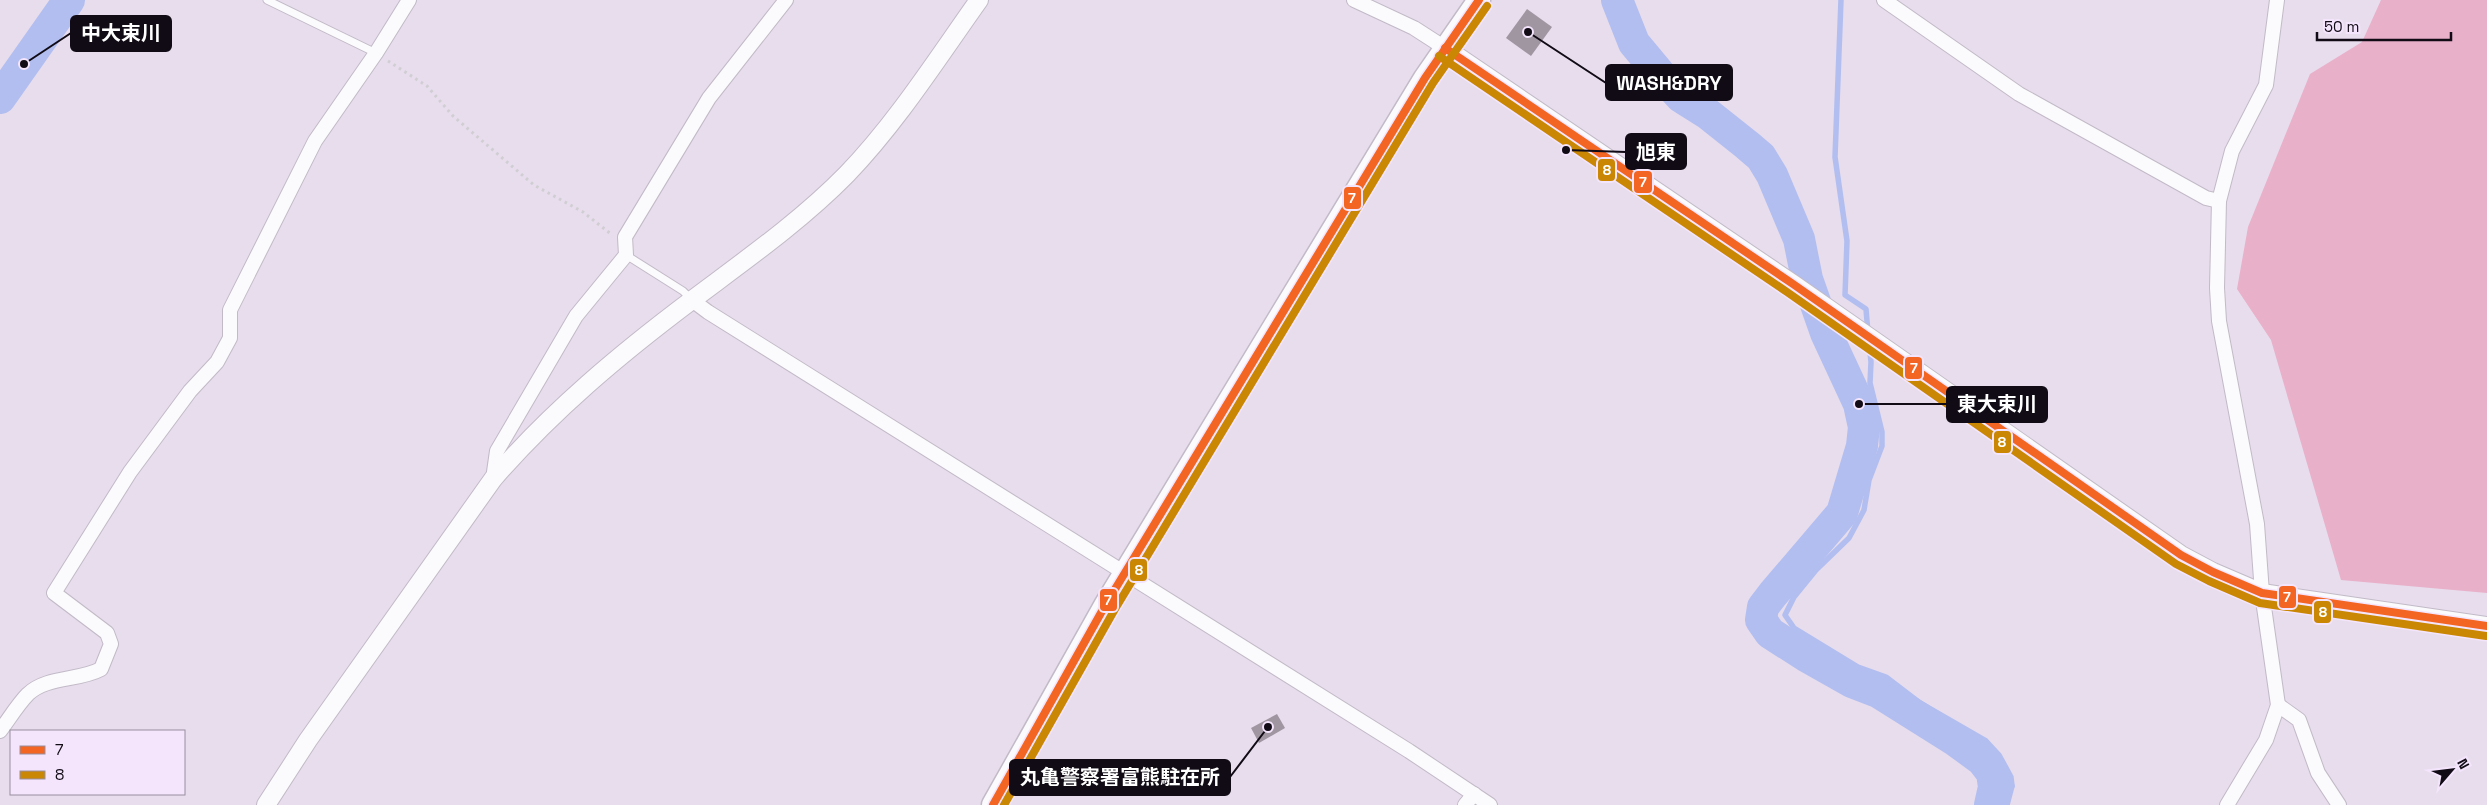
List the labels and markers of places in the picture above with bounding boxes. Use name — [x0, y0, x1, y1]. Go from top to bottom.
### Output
callout: 中大束川 — [71, 16, 171, 51]
callout: WASH&DRY — [1606, 65, 1732, 100]
callout: 旭東 — [1626, 134, 1686, 169]
callout: 東大束川 — [1947, 387, 2047, 422]
callout: 丸亀警察署富熊駐在所 — [1010, 760, 1230, 795]

